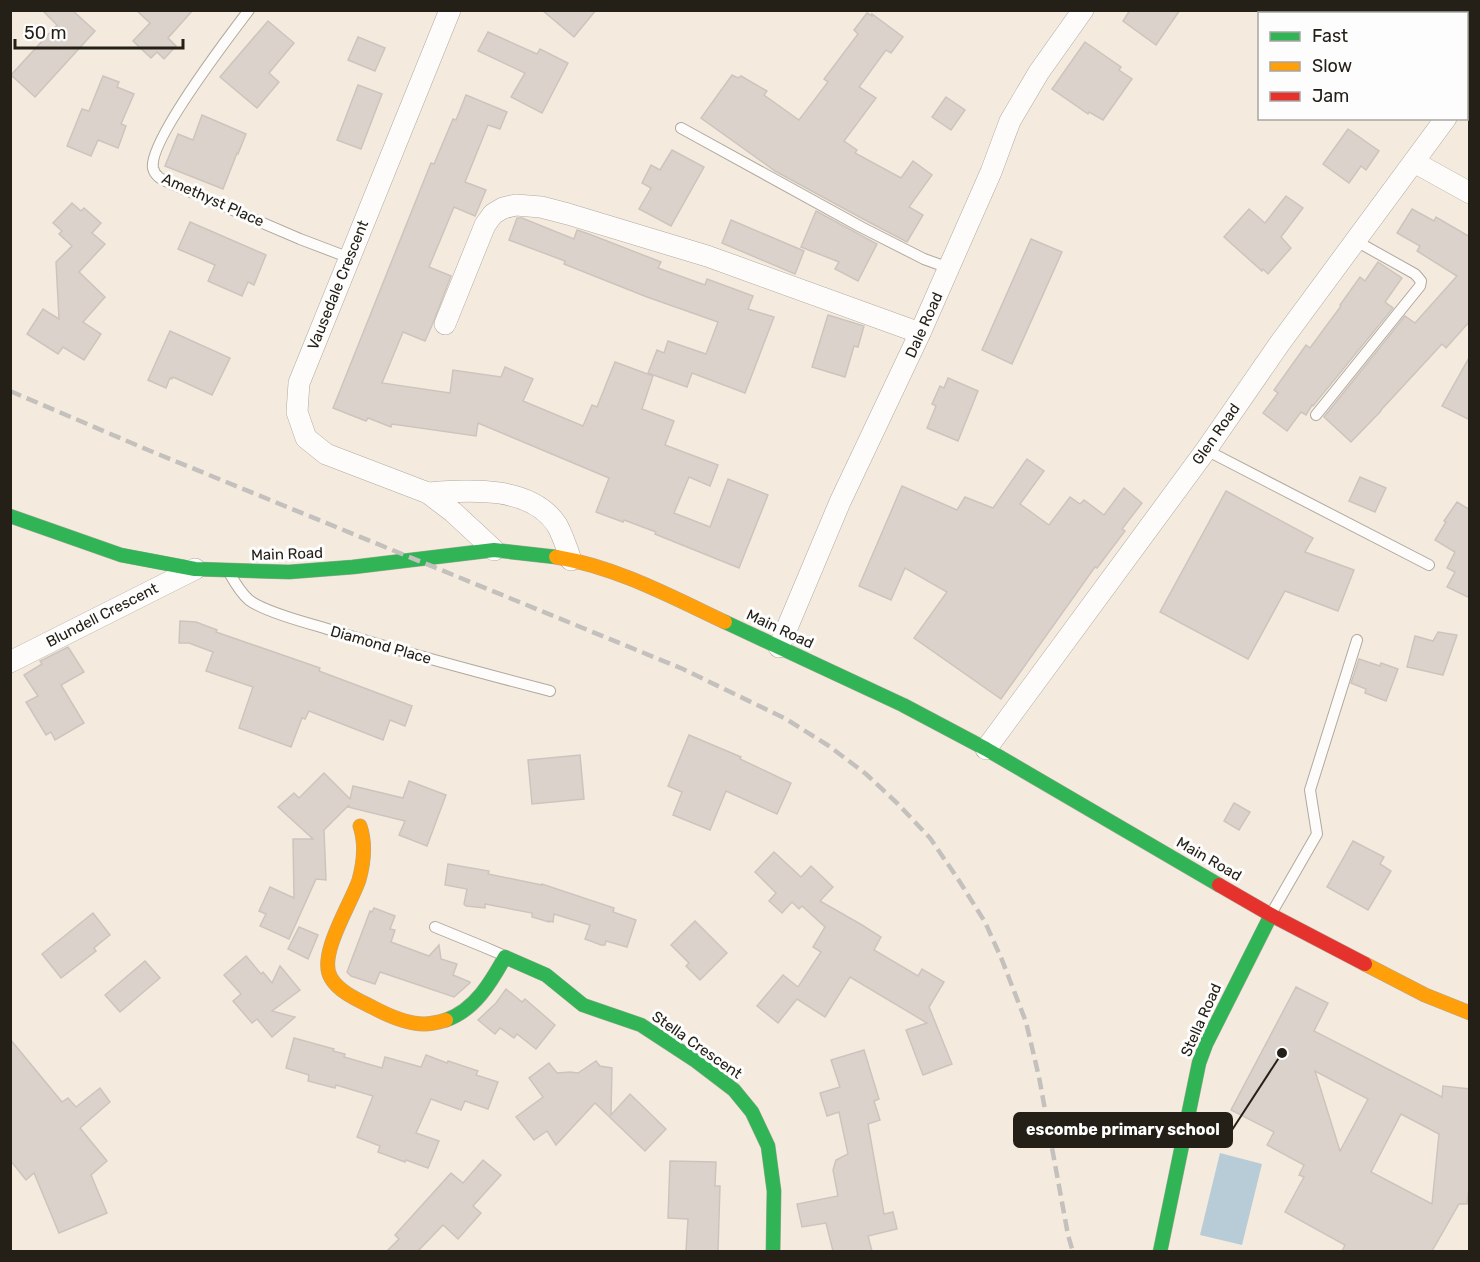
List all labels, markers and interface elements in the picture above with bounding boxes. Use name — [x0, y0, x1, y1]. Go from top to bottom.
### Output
scale bar — [15, 12, 183, 50]
legend — [1258, 12, 1468, 120]
text: 50 m — [24, 22, 67, 44]
text: Fast — [1312, 25, 1348, 47]
text: Slow — [1312, 55, 1352, 77]
text: Jam — [1312, 85, 1349, 107]
street label: Amethyst Place — [159, 169, 267, 231]
street label: Vausedale Crescent — [304, 217, 372, 353]
street label: Dale Road — [902, 289, 946, 361]
street label: Glen Road — [1188, 400, 1244, 468]
street label: Main Road — [251, 544, 323, 564]
street label: Blundell Crescent — [43, 579, 161, 651]
street label: Main Road — [744, 606, 816, 652]
street label: Diamond Place — [328, 622, 434, 668]
street label: Main Road — [1173, 833, 1245, 885]
street label: Stella Road — [1177, 981, 1225, 1059]
street label: Stella Crescent — [648, 1007, 746, 1083]
callout: escombe primary school — [1014, 1113, 1232, 1147]
text: escombe primary school — [1026, 1120, 1220, 1139]

